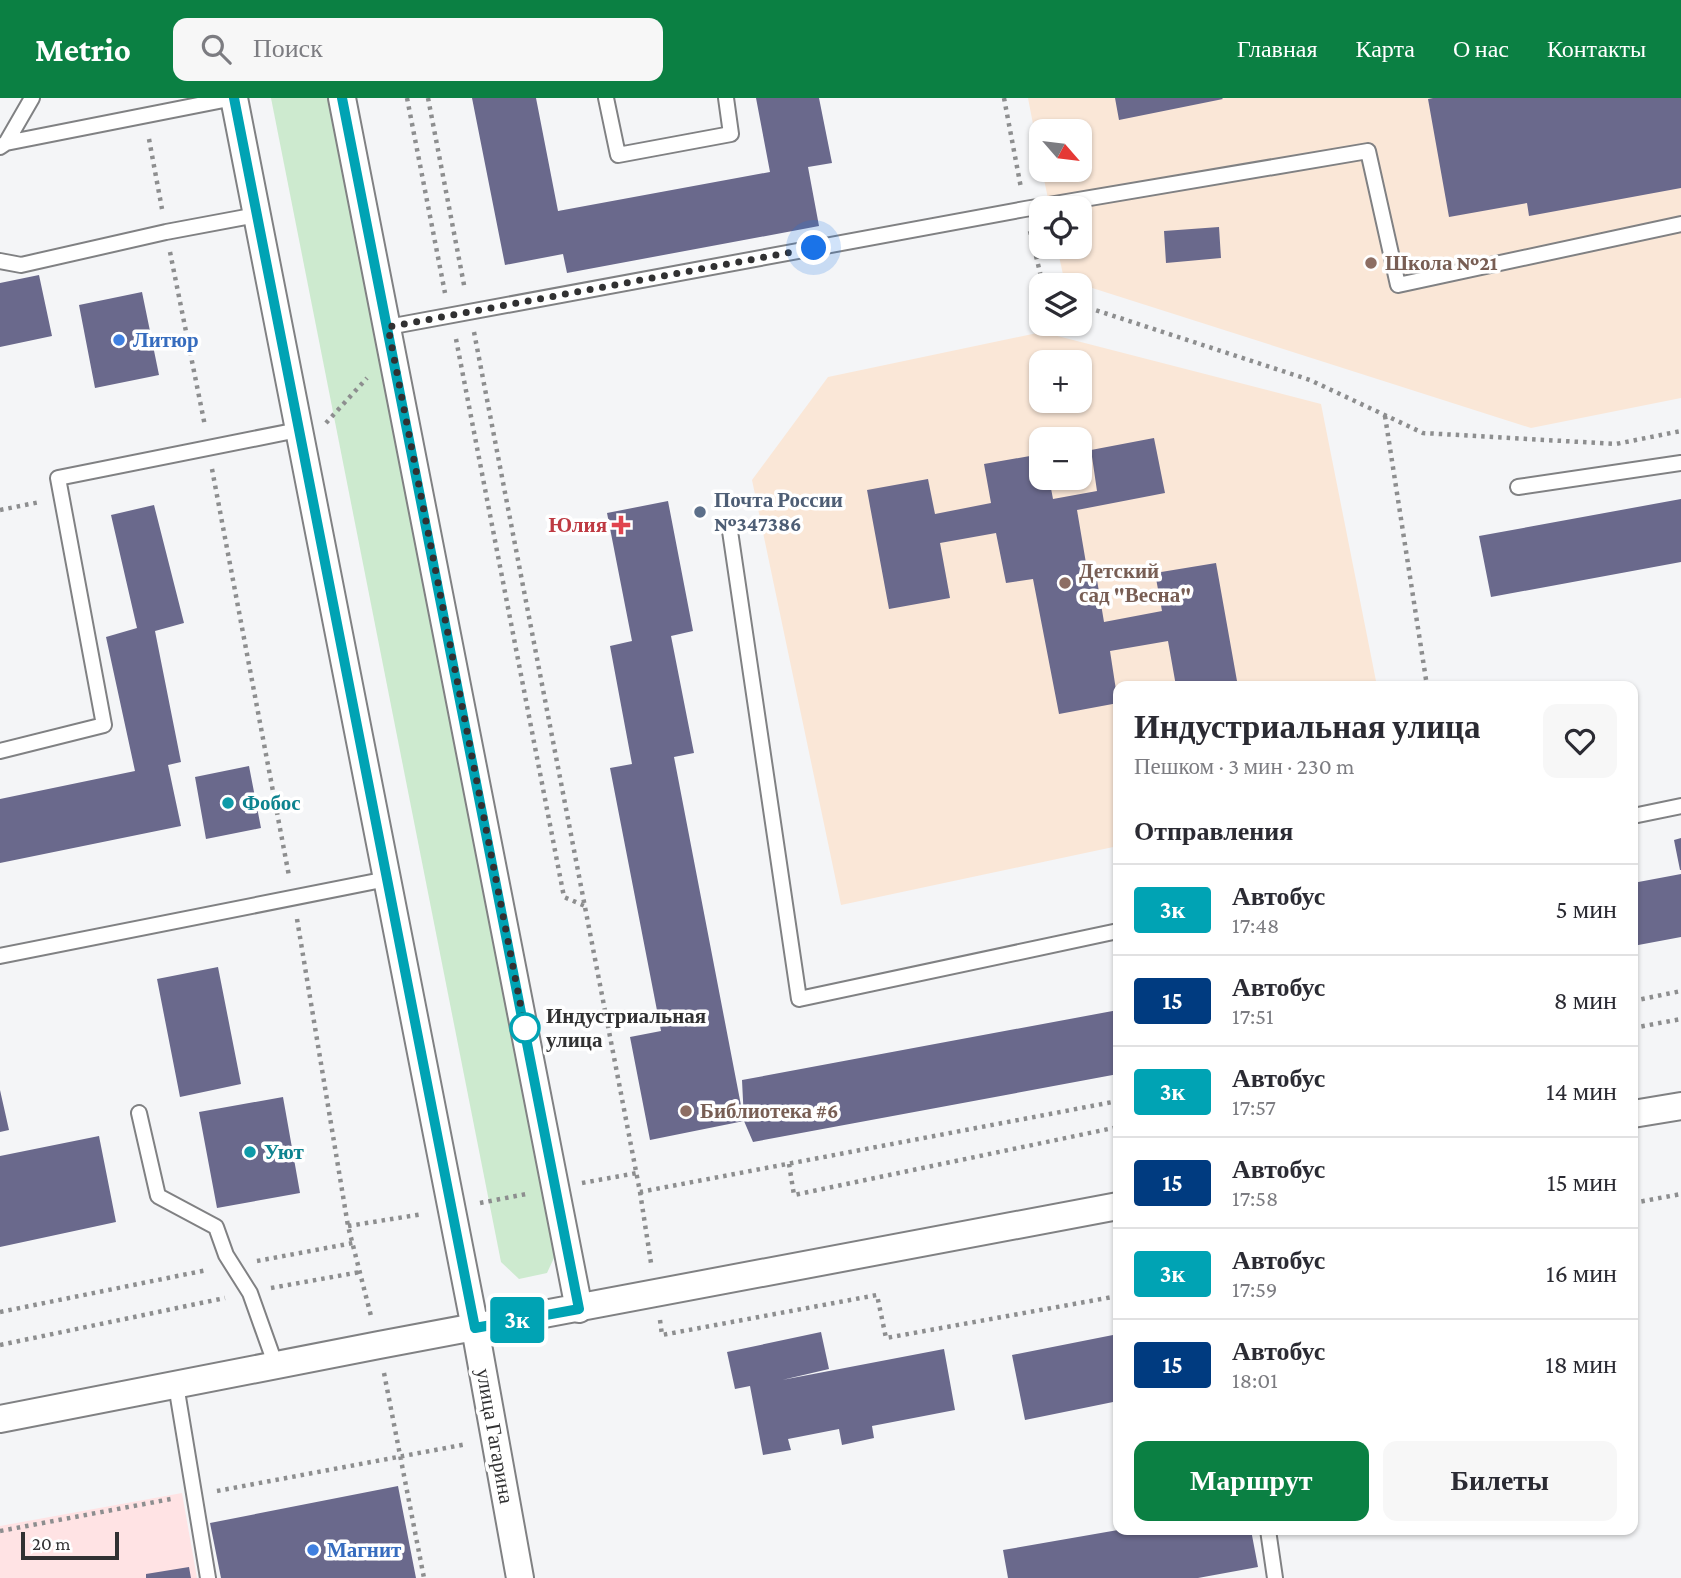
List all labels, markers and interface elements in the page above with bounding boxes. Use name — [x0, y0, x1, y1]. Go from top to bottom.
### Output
search box — [173, 18, 663, 81]
icon: search — [197, 30, 235, 68]
text: Metrio — [35, 31, 131, 68]
text: Поиск — [253, 34, 323, 63]
text: Главная — [1237, 35, 1318, 62]
text: Карта — [1356, 35, 1415, 62]
text: О нас — [1453, 35, 1509, 62]
text: Контакты — [1547, 35, 1646, 62]
north arrow — [1029, 119, 1092, 182]
map controls — [1029, 119, 1092, 490]
button: locate — [1029, 196, 1092, 259]
your location — [796, 230, 831, 265]
place label: Школа №21 — [1385, 251, 1498, 275]
marker: Школа №21 — [1363, 255, 1379, 271]
button: layers — [1029, 273, 1092, 336]
place label: Литюр — [133, 328, 199, 352]
marker: Литюр — [111, 332, 127, 348]
button: + — [1029, 350, 1092, 413]
button: − — [1029, 427, 1092, 490]
place label: Почта России №347386 — [714, 488, 843, 536]
marker: Почта России №347386 — [692, 504, 708, 520]
place label: Юлия — [548, 513, 607, 537]
marker: Юлия — [613, 517, 629, 533]
place label: Детский сад "Весна" — [1079, 559, 1191, 607]
marker: Детский сад "Весна" — [1057, 575, 1073, 591]
button: heart — [1543, 704, 1617, 778]
text: Индустриальная улица — [1134, 708, 1481, 745]
text: Пешком · 3 мин · 230 m — [1134, 753, 1355, 779]
place label: Фобос — [242, 791, 301, 815]
marker: Фобос — [220, 795, 236, 811]
text: Отправления — [1134, 817, 1293, 846]
text: Автобус — [1232, 882, 1325, 911]
text: 5 мин — [1556, 895, 1617, 924]
text: 3к — [1160, 896, 1185, 923]
text: 17:48 — [1232, 912, 1279, 938]
text: Автобус — [1232, 973, 1325, 1002]
text: 8 мин — [1554, 986, 1617, 1015]
text: 15 — [1162, 987, 1183, 1014]
text: 17:51 — [1232, 1003, 1274, 1029]
place label: Индустриальная улица — [546, 1004, 706, 1052]
marker: Индустриальная улица — [510, 1013, 540, 1043]
text: Автобус — [1232, 1064, 1325, 1093]
text: 14 мин — [1546, 1077, 1617, 1106]
text: 3к — [1160, 1078, 1185, 1105]
text: 17:57 — [1232, 1094, 1276, 1120]
place label: Библиотека #6 — [700, 1099, 838, 1123]
marker: Библиотека #6 — [678, 1103, 694, 1119]
place label: Уют — [264, 1140, 304, 1164]
marker: Уют — [242, 1144, 258, 1160]
text: Автобус — [1232, 1155, 1325, 1184]
text: 15 мин — [1547, 1168, 1617, 1197]
text: 15 — [1162, 1169, 1183, 1196]
text: 17:58 — [1232, 1185, 1278, 1211]
text: Автобус — [1232, 1246, 1325, 1275]
text: 16 мин — [1546, 1259, 1617, 1288]
text: 3к — [1160, 1260, 1185, 1287]
text: 17:59 — [1232, 1276, 1277, 1302]
line badge: 3к — [486, 1297, 548, 1343]
text: 3к — [504, 1306, 530, 1333]
text: Автобус — [1232, 1337, 1325, 1366]
text: 18 мин — [1545, 1350, 1617, 1379]
text: 15 — [1162, 1351, 1183, 1378]
street label: улица Гагарина — [471, 1366, 519, 1506]
text: 18:01 — [1232, 1367, 1278, 1393]
button: Маршрут — [1134, 1441, 1369, 1521]
button: Билеты — [1383, 1441, 1617, 1521]
scale bar — [21, 1529, 119, 1561]
text: 20 m — [32, 1533, 71, 1554]
place label: Магнит — [327, 1538, 402, 1562]
marker: Магнит — [305, 1542, 321, 1558]

